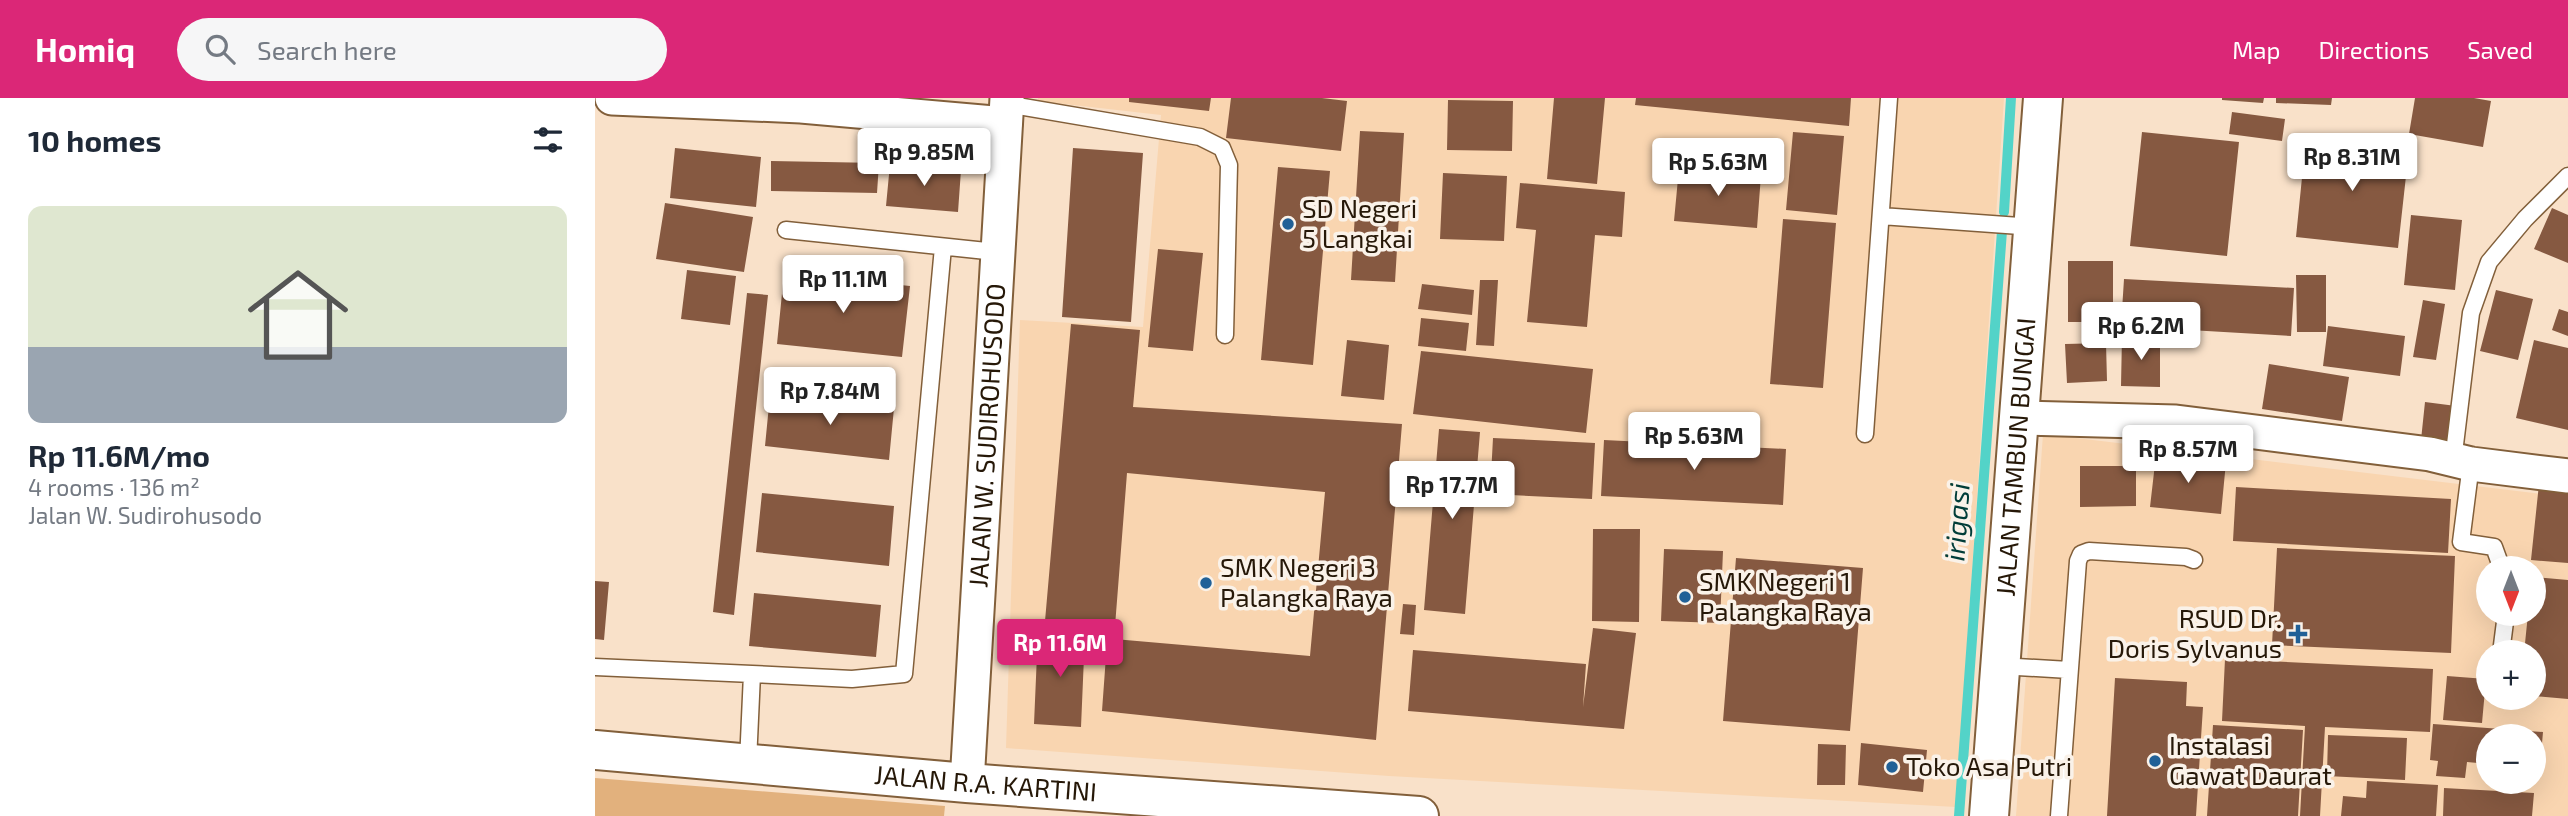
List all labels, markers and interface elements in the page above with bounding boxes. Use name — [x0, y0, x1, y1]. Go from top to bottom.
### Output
search box — [177, 18, 667, 81]
text: Homiq — [35, 29, 135, 69]
icon: search — [201, 30, 239, 68]
text: Search here — [257, 34, 397, 65]
text: Map — [2232, 35, 2280, 64]
text: Directions — [2318, 35, 2429, 64]
text: Saved — [2467, 35, 2533, 64]
icon: filters — [529, 121, 567, 159]
text: 10 homes — [28, 122, 161, 158]
pin: Rp 9.85M — [852, 129, 996, 188]
pin: Rp 8.31M — [2280, 134, 2424, 193]
text: Rp 9.85M — [874, 137, 974, 165]
pin: Rp 5.63M — [1646, 139, 1790, 198]
text: Rp 8.31M — [2303, 142, 2401, 170]
text: Rp 5.63M — [1668, 147, 1768, 175]
place label: SD Negeri 5 Langkai — [1302, 192, 1417, 253]
marker: SD Negeri 5 Langkai — [1280, 216, 1296, 232]
icon: home — [235, 252, 361, 378]
pin: Rp 11.1M — [771, 256, 915, 315]
text: Rp 11.1M — [798, 264, 888, 292]
street label: JALAN W. SUDIROHUSODO — [961, 282, 1010, 589]
pin: Rp 6.2M — [2076, 302, 2206, 362]
text: Rp 6.2M — [2097, 311, 2185, 339]
street label: JALAN TAMBUN BUNGAI — [1989, 316, 2040, 597]
pin: Rp 7.84M — [758, 368, 902, 427]
text: Rp 7.84M — [780, 376, 880, 404]
pin: Rp 5.63M — [1622, 412, 1766, 472]
text: Rp 5.63M — [1644, 421, 1744, 449]
pin: Rp 8.57M — [2116, 426, 2260, 485]
text: Rp 8.57M — [2138, 434, 2238, 462]
text: Rp 11.6M/mo — [28, 437, 210, 473]
pin: Rp 17.7M — [1380, 462, 1524, 521]
text: Rp 17.7M — [1406, 470, 1498, 498]
text: 4 rooms · 136 m² — [28, 473, 200, 501]
water label: irigasi — [1936, 482, 1976, 562]
text: Jalan W. Sudirohusodo — [28, 501, 262, 529]
place label: SMK Negeri 3 Palangka Raya — [1220, 551, 1393, 612]
north arrow — [2476, 556, 2546, 626]
map controls — [2476, 556, 2546, 794]
place label: SMK Negeri 1 Palangka Raya — [1699, 565, 1872, 626]
marker: SMK Negeri 3 Palangka Raya — [1198, 575, 1214, 591]
marker: SMK Negeri 1 Palangka Raya — [1677, 589, 1693, 605]
place label: RSUD Dr. Doris Sylvanus — [2108, 602, 2282, 663]
pin: Rp 11.6M — [988, 620, 1132, 679]
marker: RSUD Dr. Doris Sylvanus — [2288, 624, 2308, 644]
text: Rp 11.6M — [1013, 628, 1107, 656]
button: + — [2476, 640, 2546, 710]
button: − — [2476, 724, 2546, 794]
place label: Instalasi Gawat Daurat — [2169, 729, 2332, 790]
place label: Toko Asa Putri — [1906, 750, 2072, 781]
marker: Instalasi Gawat Daurat — [2147, 753, 2163, 769]
street label: JALAN R.A. KARTINI — [873, 758, 1098, 806]
marker: Toko Asa Putri — [1884, 759, 1900, 775]

